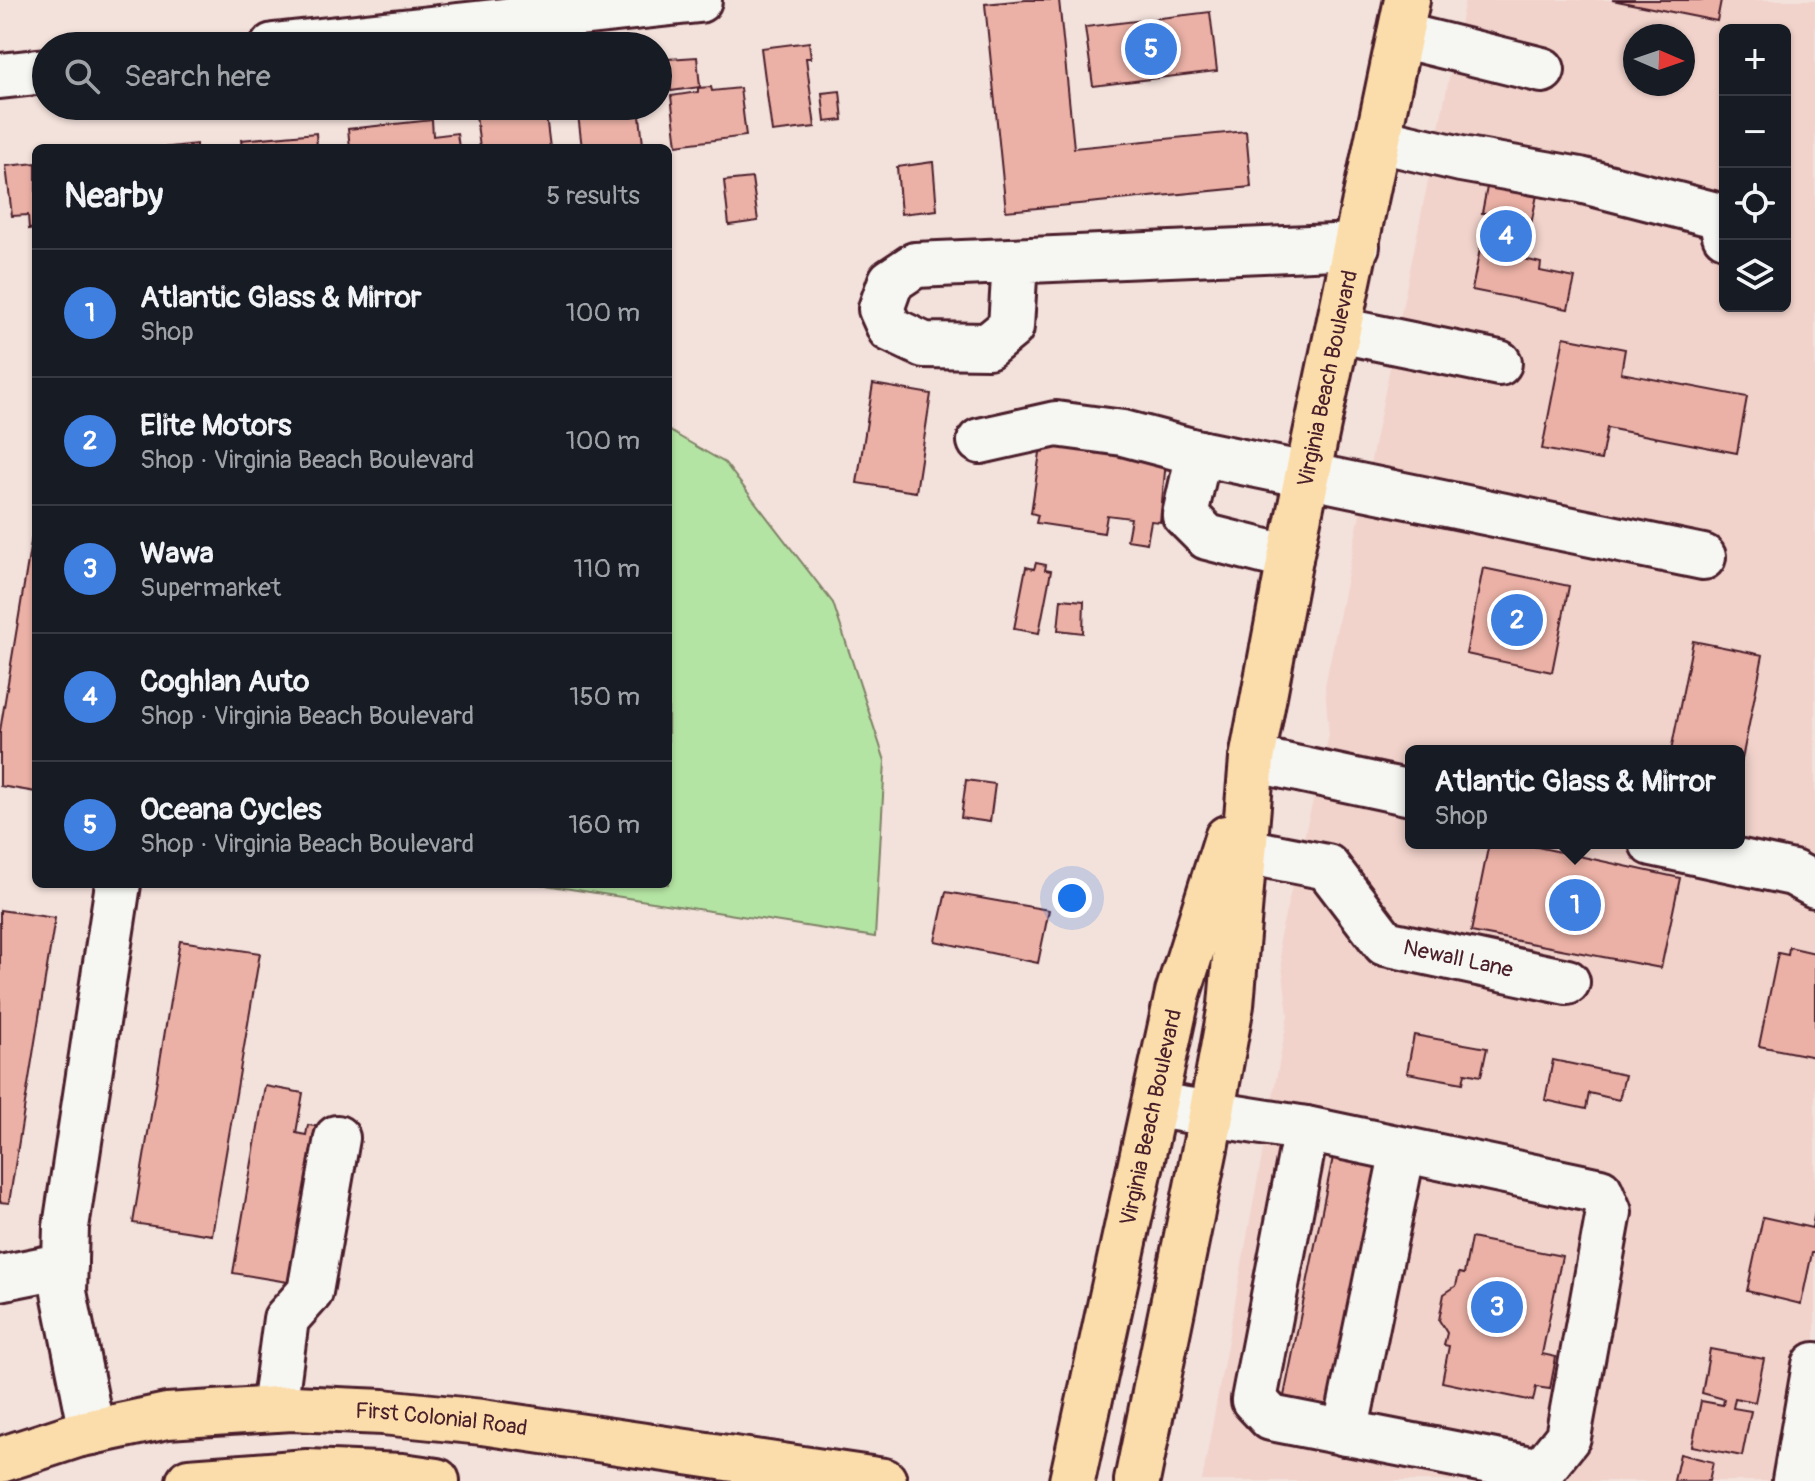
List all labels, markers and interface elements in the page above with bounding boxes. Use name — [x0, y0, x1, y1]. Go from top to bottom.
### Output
pin: 5 — [1125, 19, 1177, 79]
north arrow — [1623, 24, 1695, 96]
map controls — [1719, 24, 1791, 312]
button: + — [1719, 24, 1791, 96]
search box — [32, 32, 672, 120]
icon: search — [60, 54, 104, 98]
text: Search here — [124, 58, 271, 95]
button: − — [1719, 96, 1791, 168]
button: locate — [1719, 168, 1791, 240]
text: Nearby — [64, 175, 163, 218]
text: 5 results — [546, 180, 640, 212]
pin: 4 — [1480, 206, 1532, 266]
button: layers — [1719, 240, 1791, 312]
street label: Virginia Beach Boulevard — [1291, 268, 1364, 489]
text: Atlantic Glass & Mirror — [140, 279, 422, 316]
text: 1 — [85, 297, 95, 329]
text: 100 m — [566, 297, 640, 329]
text: Shop — [140, 316, 194, 348]
text: Elite Motors — [140, 407, 292, 444]
text: 2 — [83, 425, 97, 457]
text: 100 m — [566, 425, 640, 457]
text: Shop · Virginia Beach Boulevard — [140, 444, 474, 476]
text: Wawa — [140, 535, 214, 572]
text: 3 — [83, 553, 97, 585]
text: 110 m — [573, 553, 640, 585]
text: Supermarket — [140, 572, 281, 604]
pin: 2 — [1491, 590, 1543, 650]
text: Coghlan Auto — [140, 663, 309, 700]
text: 4 — [82, 681, 98, 713]
text: 150 m — [569, 681, 640, 713]
text: Shop · Virginia Beach Boulevard — [140, 700, 474, 732]
popup — [1405, 745, 1745, 849]
text: Atlantic Glass & Mirror — [1434, 763, 1716, 800]
text: Oceana Cycles — [140, 791, 321, 828]
text: Shop — [1434, 800, 1488, 832]
text: 5 — [83, 809, 97, 841]
text: 160 m — [568, 809, 640, 841]
text: Shop · Virginia Beach Boulevard — [140, 828, 474, 860]
pin: 1 — [1549, 875, 1601, 935]
your location — [1052, 878, 1092, 918]
street label: Newall Lane — [1401, 933, 1516, 984]
street label: Virginia Beach Boulevard — [1114, 1007, 1188, 1228]
pin: 3 — [1471, 1277, 1523, 1337]
street label: First Colonial Road — [355, 1397, 529, 1442]

